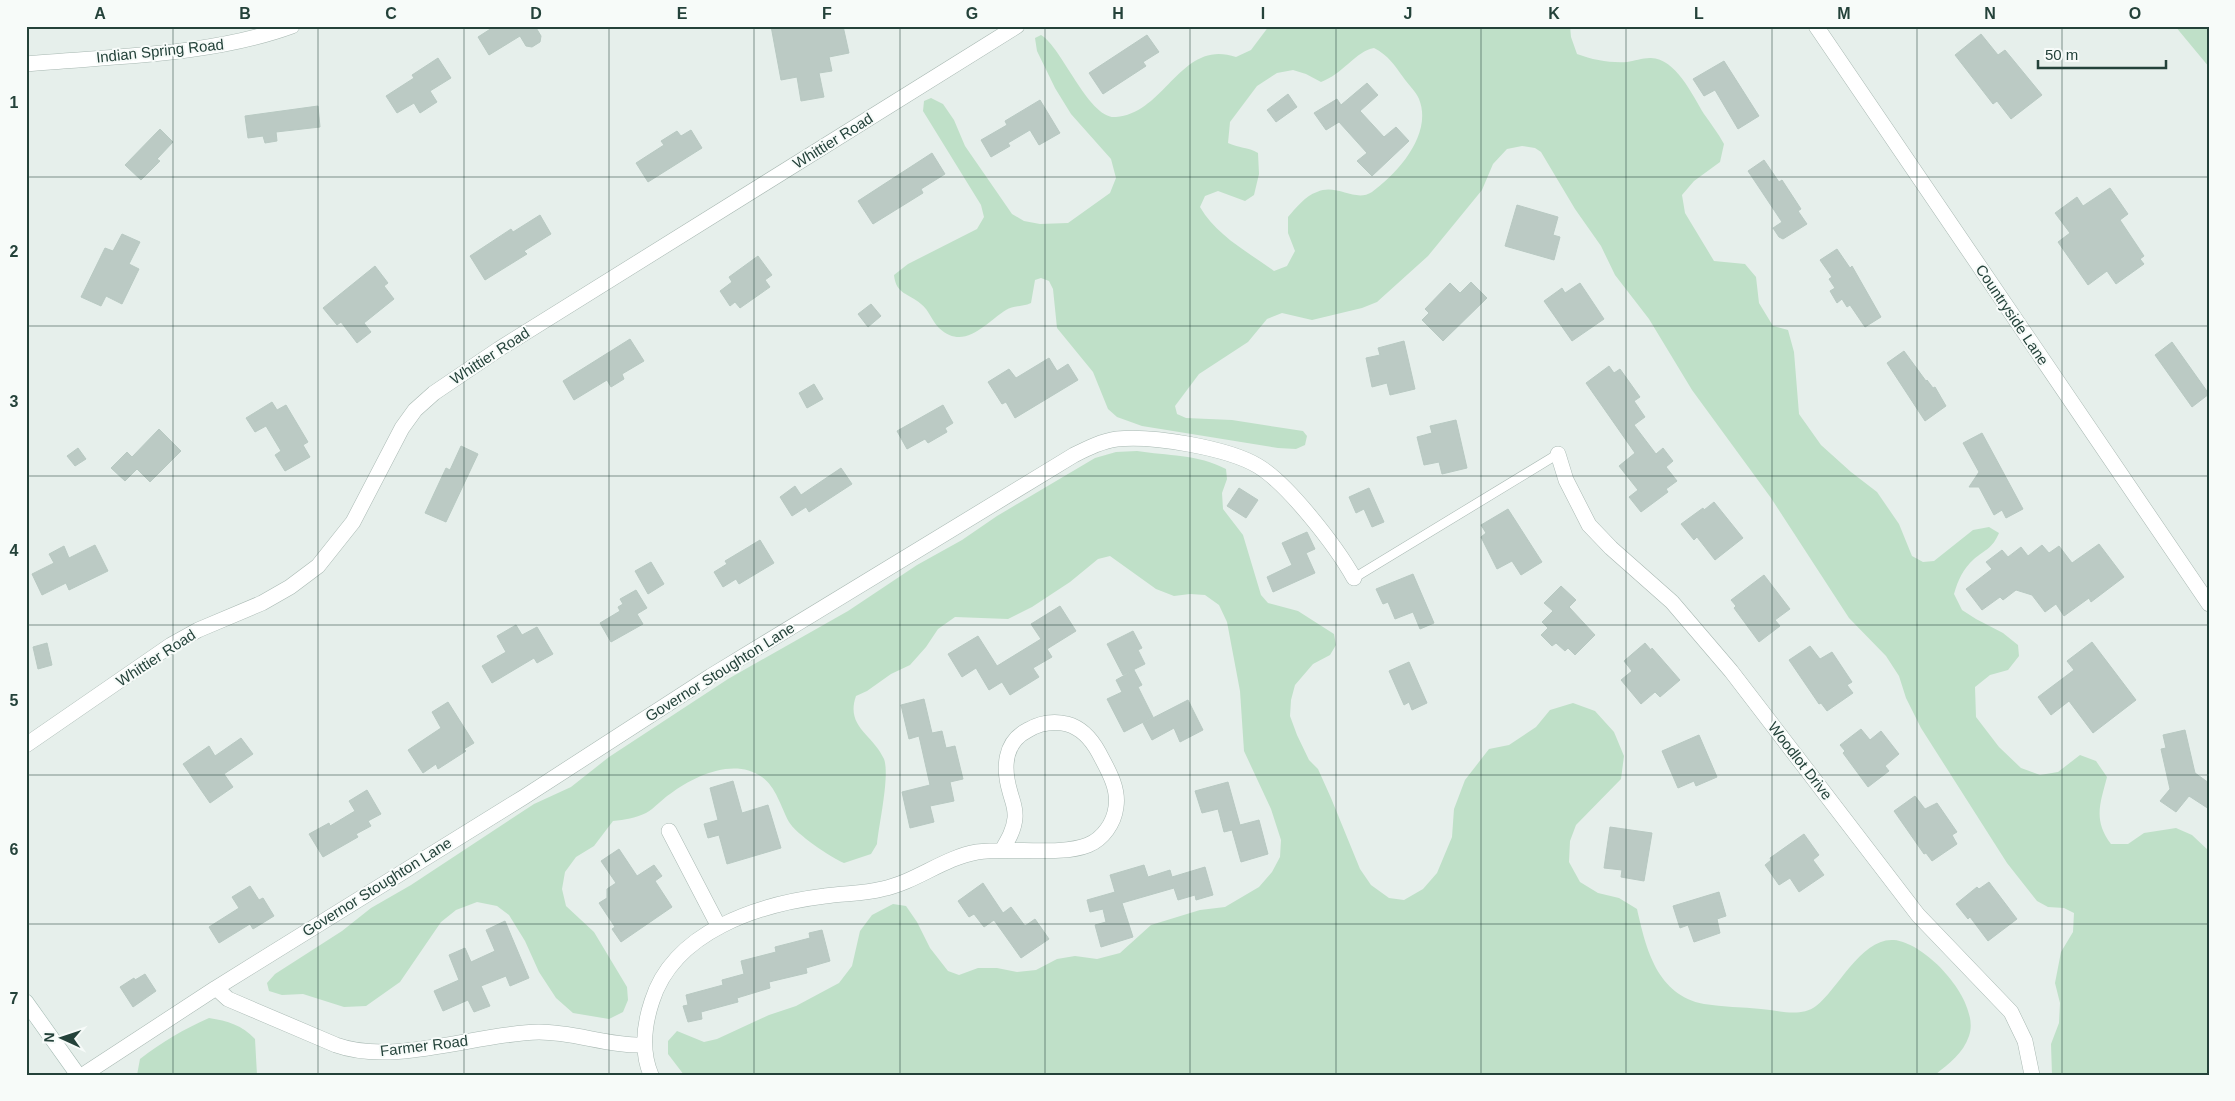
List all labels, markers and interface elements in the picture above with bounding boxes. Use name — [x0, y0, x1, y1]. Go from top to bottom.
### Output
text: A — [94, 5, 106, 22]
text: B — [239, 5, 251, 22]
text: C — [385, 5, 397, 22]
text: D — [530, 5, 542, 22]
text: E — [677, 5, 688, 22]
text: F — [822, 5, 832, 22]
text: G — [966, 5, 978, 22]
text: H — [1112, 5, 1124, 22]
text: I — [1261, 5, 1265, 22]
text: J — [1404, 5, 1412, 22]
text: K — [1548, 5, 1560, 22]
text: L — [1694, 5, 1704, 22]
text: M — [1837, 5, 1851, 22]
text: N — [1984, 5, 1996, 22]
text: O — [2129, 5, 2141, 22]
street label: Indian Spring Road — [95, 35, 225, 66]
scale bar — [2038, 38, 2165, 70]
text: 50 m — [2045, 46, 2078, 63]
text: 1 — [10, 94, 19, 111]
street label: Whittier Road — [790, 109, 876, 172]
text: 2 — [10, 243, 19, 260]
street label: Countryside Lane — [1972, 261, 2052, 368]
street label: Whittier Road — [447, 324, 532, 387]
text: 3 — [10, 393, 19, 410]
text: 4 — [10, 542, 19, 559]
street label: Governor Stoughton Lane — [642, 619, 797, 725]
street label: Whittier Road — [113, 626, 198, 689]
text: 5 — [10, 692, 19, 709]
street label: Woodlot Drive — [1765, 718, 1836, 803]
street label: Governor Stoughton Lane — [299, 834, 454, 940]
text: 6 — [10, 841, 19, 858]
text: 7 — [10, 990, 19, 1007]
north arrow — [38, 1014, 88, 1064]
text: N — [41, 1032, 57, 1043]
street label: Farmer Road — [379, 1032, 469, 1059]

